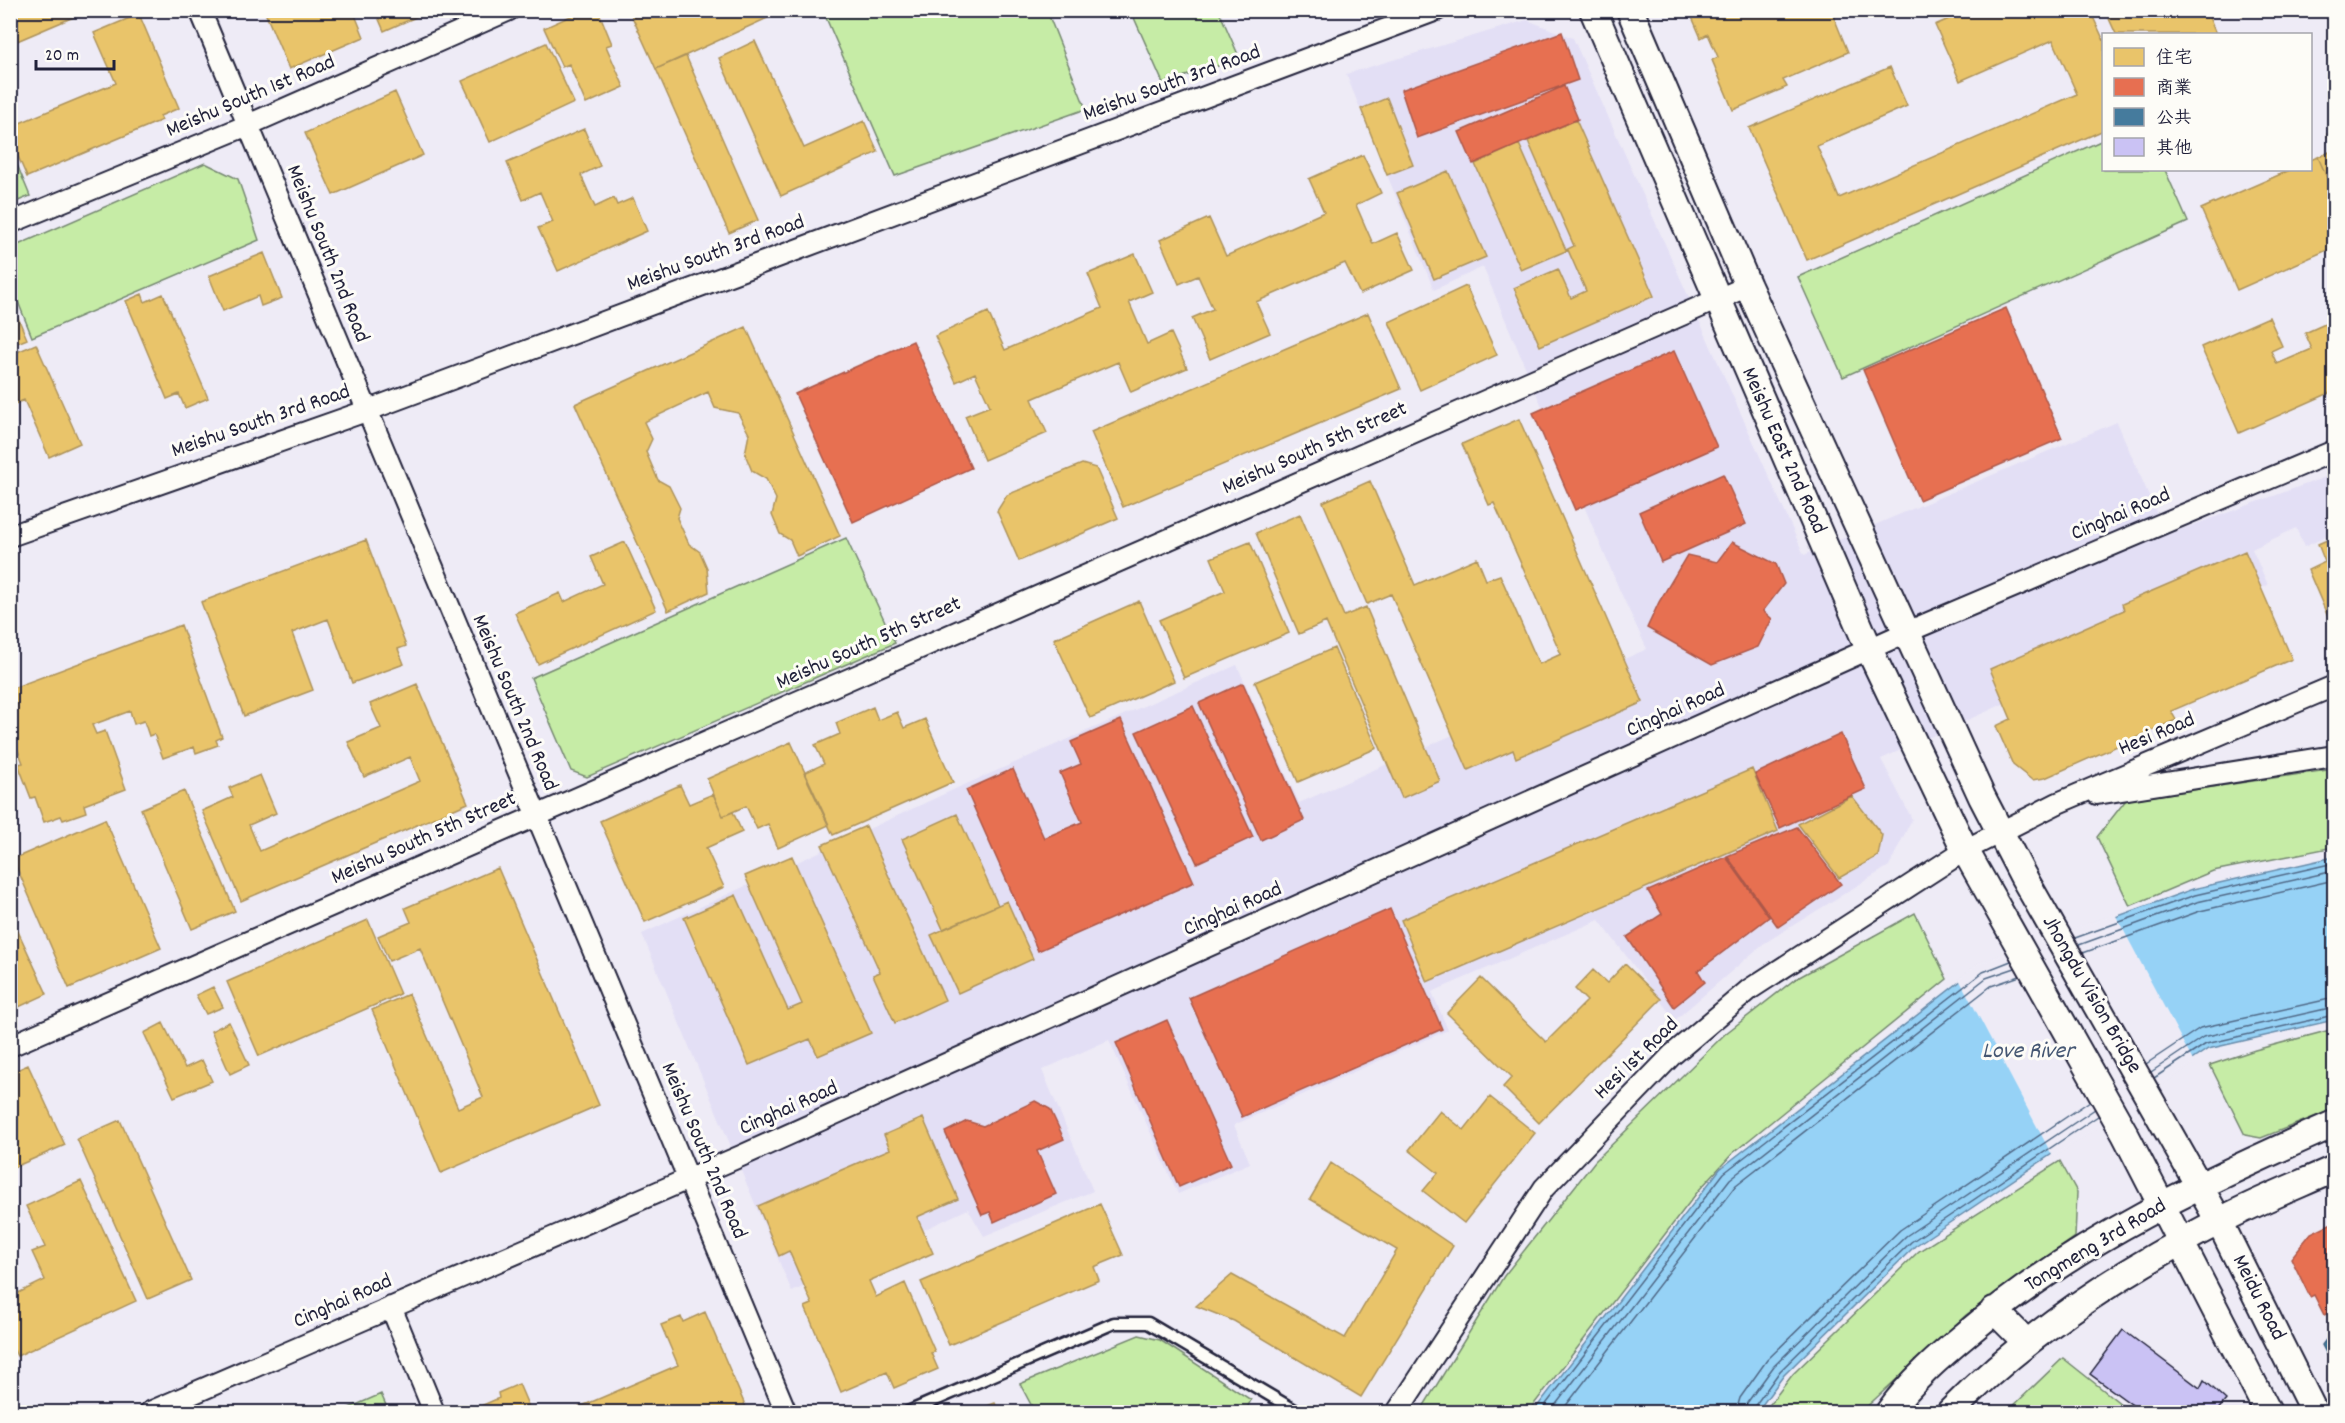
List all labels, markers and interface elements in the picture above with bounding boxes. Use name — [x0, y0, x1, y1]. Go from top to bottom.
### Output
scale bar — [36, 33, 114, 71]
legend — [2102, 33, 2312, 171]
street label: Meishu South 3rd Road — [1079, 37, 1265, 131]
text: 20 m — [45, 44, 79, 69]
street label: Meishu South 1st Road — [162, 47, 340, 147]
text: 住宅 — [2156, 47, 2192, 72]
text: 商業 — [2156, 77, 2192, 102]
text: 公共 — [2156, 107, 2192, 132]
text: 其他 — [2156, 137, 2192, 162]
street label: Meishu South 2nd Road — [277, 161, 377, 347]
street label: Meishu South 3rd Road — [623, 207, 809, 301]
street label: Meishu East 2nd Road — [1732, 363, 1834, 539]
street label: Meishu South 3rd Road — [168, 377, 354, 467]
street label: Meishu South 5th Street — [1218, 394, 1412, 504]
street label: Cinghai Road — [2066, 480, 2176, 550]
street label: Meishu South 5th Street — [772, 589, 966, 699]
street label: Meishu South 2nd Road — [463, 610, 565, 796]
street label: Cinghai Road — [1622, 675, 1730, 747]
street label: Hesi Road — [2114, 705, 2200, 765]
street label: Meishu South 5th Street — [327, 784, 521, 894]
street label: Cinghai Road — [1179, 874, 1287, 946]
street label: Jhongdu Vision Bridge — [2033, 910, 2149, 1080]
street label: Hesi 1st Road — [1588, 1010, 1686, 1108]
water label: Love River — [1982, 1035, 2077, 1069]
street label: Meishu South 2nd Road — [652, 1058, 754, 1244]
street label: Cinghai Road — [735, 1073, 843, 1145]
street label: Tongmeng 3rd Road — [2019, 1191, 2173, 1301]
street label: Meidu Road — [2223, 1250, 2293, 1346]
street label: Cinghai Road — [289, 1266, 397, 1338]

